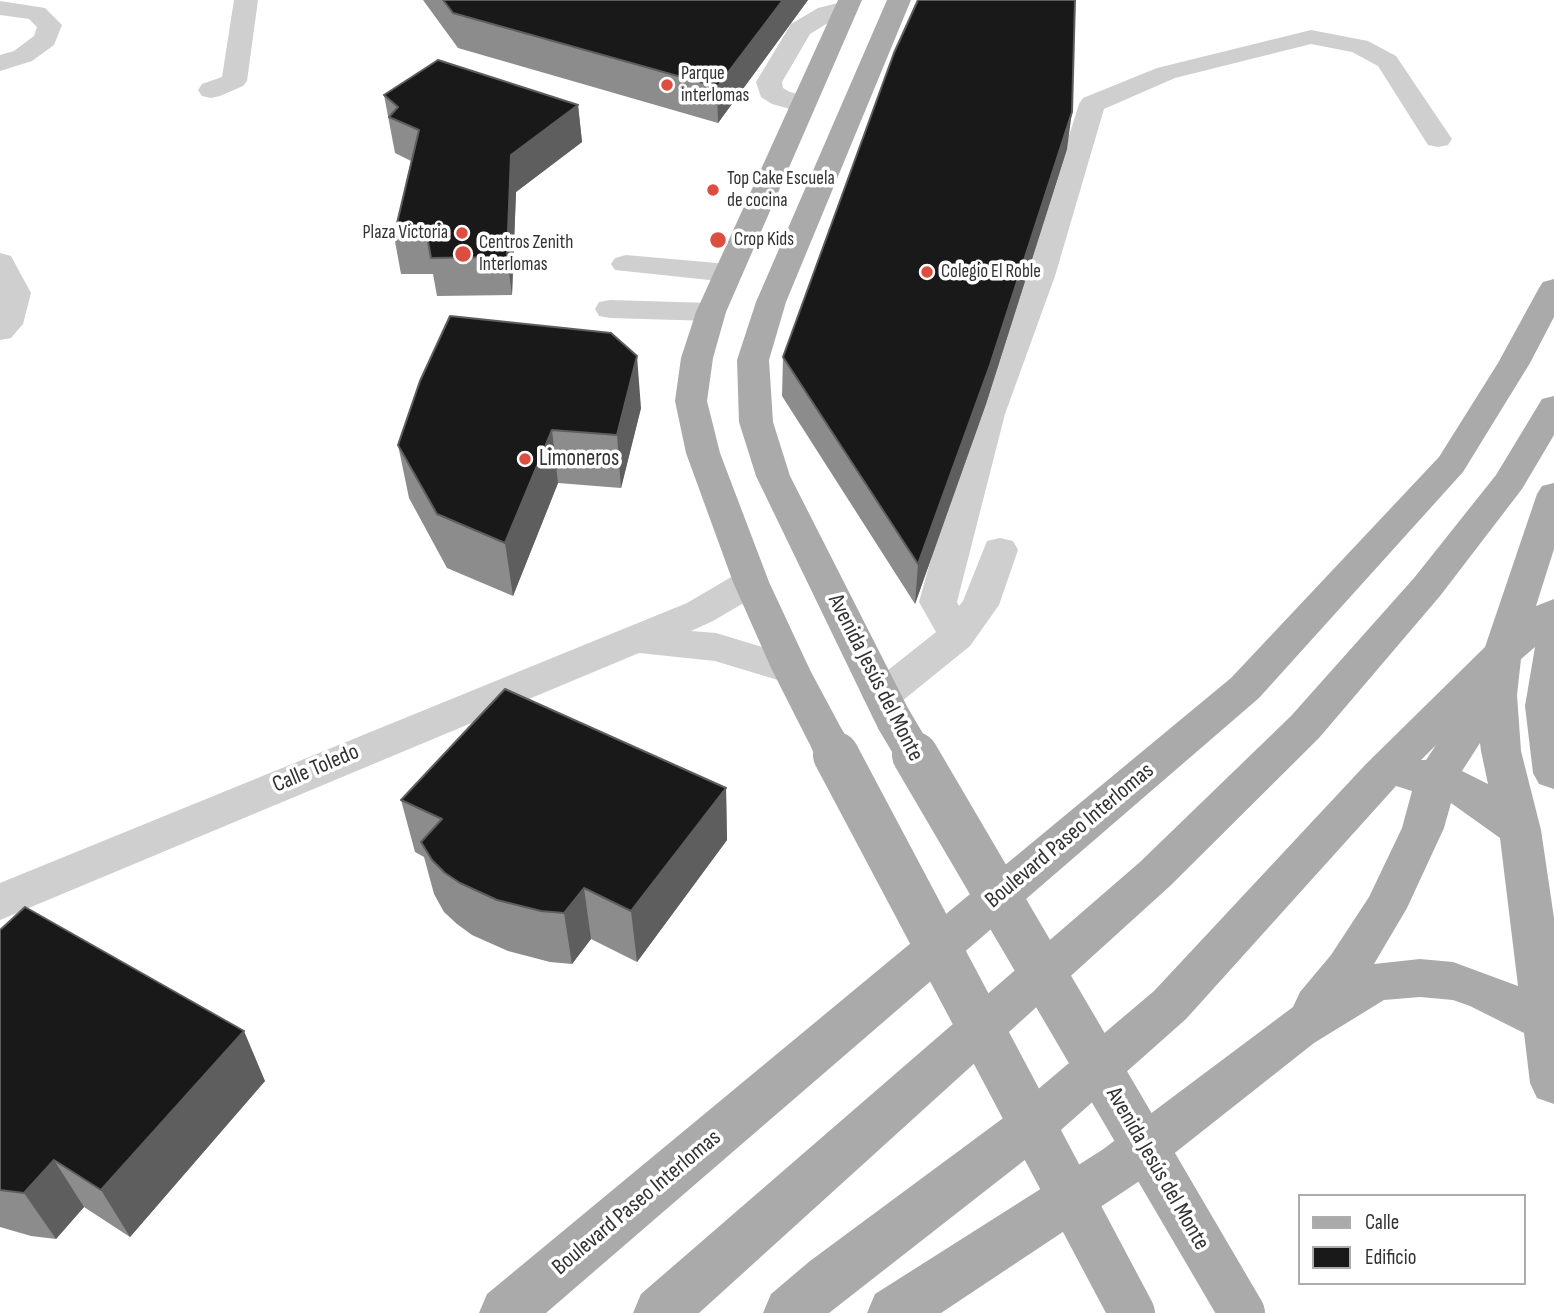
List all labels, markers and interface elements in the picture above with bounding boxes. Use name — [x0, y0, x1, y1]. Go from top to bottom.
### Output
place label: Parque interlomas — [681, 63, 749, 107]
marker: Parque interlomas — [659, 77, 675, 93]
place label: Top Cake Escuela de cocina — [727, 168, 835, 212]
marker: Top Cake Escuela de cocina — [705, 182, 721, 198]
place label: Plaza Victoria — [363, 222, 448, 244]
marker: Plaza Victoria — [454, 225, 470, 241]
place label: Crop Kids — [734, 229, 794, 251]
marker: Crop Kids — [708, 230, 728, 250]
place label: Centros Zenith Interlomas — [479, 232, 573, 276]
marker: Centros Zenith Interlomas — [453, 244, 473, 264]
place label: Colegio El Roble — [941, 261, 1041, 283]
marker: Colegio El Roble — [919, 264, 935, 280]
place label: Limoneros — [539, 445, 619, 473]
marker: Limoneros — [517, 451, 533, 467]
street label: Avenida Jesús del Monte — [821, 590, 929, 766]
street label: Calle Toledo — [269, 738, 363, 800]
street label: Boulevard Paseo Interlomas — [980, 757, 1160, 915]
street label: Avenida Jesús del Monte — [1099, 1083, 1215, 1255]
street label: Boulevard Paseo Interlomas — [547, 1124, 727, 1282]
legend — [1298, 1194, 1526, 1285]
text: Calle — [1365, 1210, 1399, 1235]
text: Edificio — [1365, 1245, 1416, 1270]

